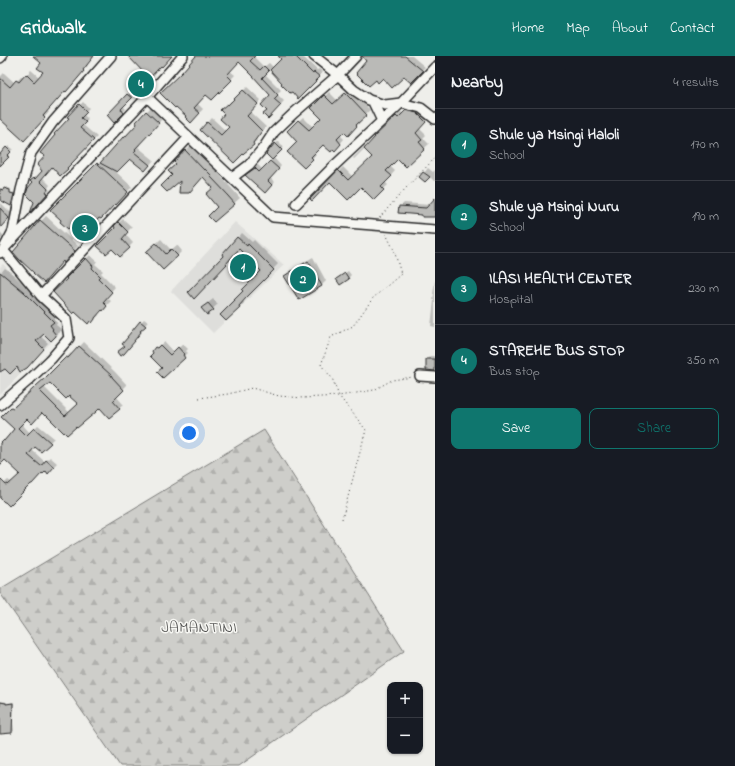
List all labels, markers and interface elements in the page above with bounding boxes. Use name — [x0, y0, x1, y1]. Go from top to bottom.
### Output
text: Gridwalk — [20, 15, 86, 42]
text: Home — [512, 18, 544, 39]
text: Map — [566, 18, 590, 39]
text: About — [612, 18, 648, 39]
text: Contact — [670, 18, 715, 39]
pin: 4 — [128, 69, 154, 99]
text: Nearby — [451, 70, 503, 95]
text: 4 results — [673, 73, 719, 92]
text: Shule ya Msingi Haloli — [489, 124, 619, 146]
text: 1 — [462, 135, 466, 154]
text: 170 m — [691, 135, 719, 154]
text: School — [489, 146, 525, 165]
text: Shule ya Msingi Nuru — [489, 196, 619, 218]
text: 2 — [461, 207, 467, 226]
text: 190 m — [692, 207, 719, 226]
pin: 3 — [72, 213, 98, 243]
text: School — [489, 218, 525, 237]
pin: 1 — [230, 252, 256, 282]
pin: 2 — [290, 264, 316, 294]
text: ILASI HEALTH CENTER — [489, 268, 631, 290]
text: 3 — [461, 279, 467, 298]
text: 230 m — [688, 279, 719, 298]
text: Hospital — [489, 290, 533, 309]
text: STAREHE BUS STOP — [489, 340, 624, 362]
text: 4 — [461, 351, 467, 370]
text: 350 m — [687, 351, 719, 370]
text: Bus stop — [489, 362, 540, 381]
button: Save — [451, 408, 581, 449]
button: Share — [589, 408, 719, 449]
your location — [179, 423, 199, 443]
park label: JAMANTINI — [161, 616, 237, 640]
map controls — [387, 682, 423, 754]
button: + — [387, 682, 423, 718]
button: − — [387, 718, 423, 754]

